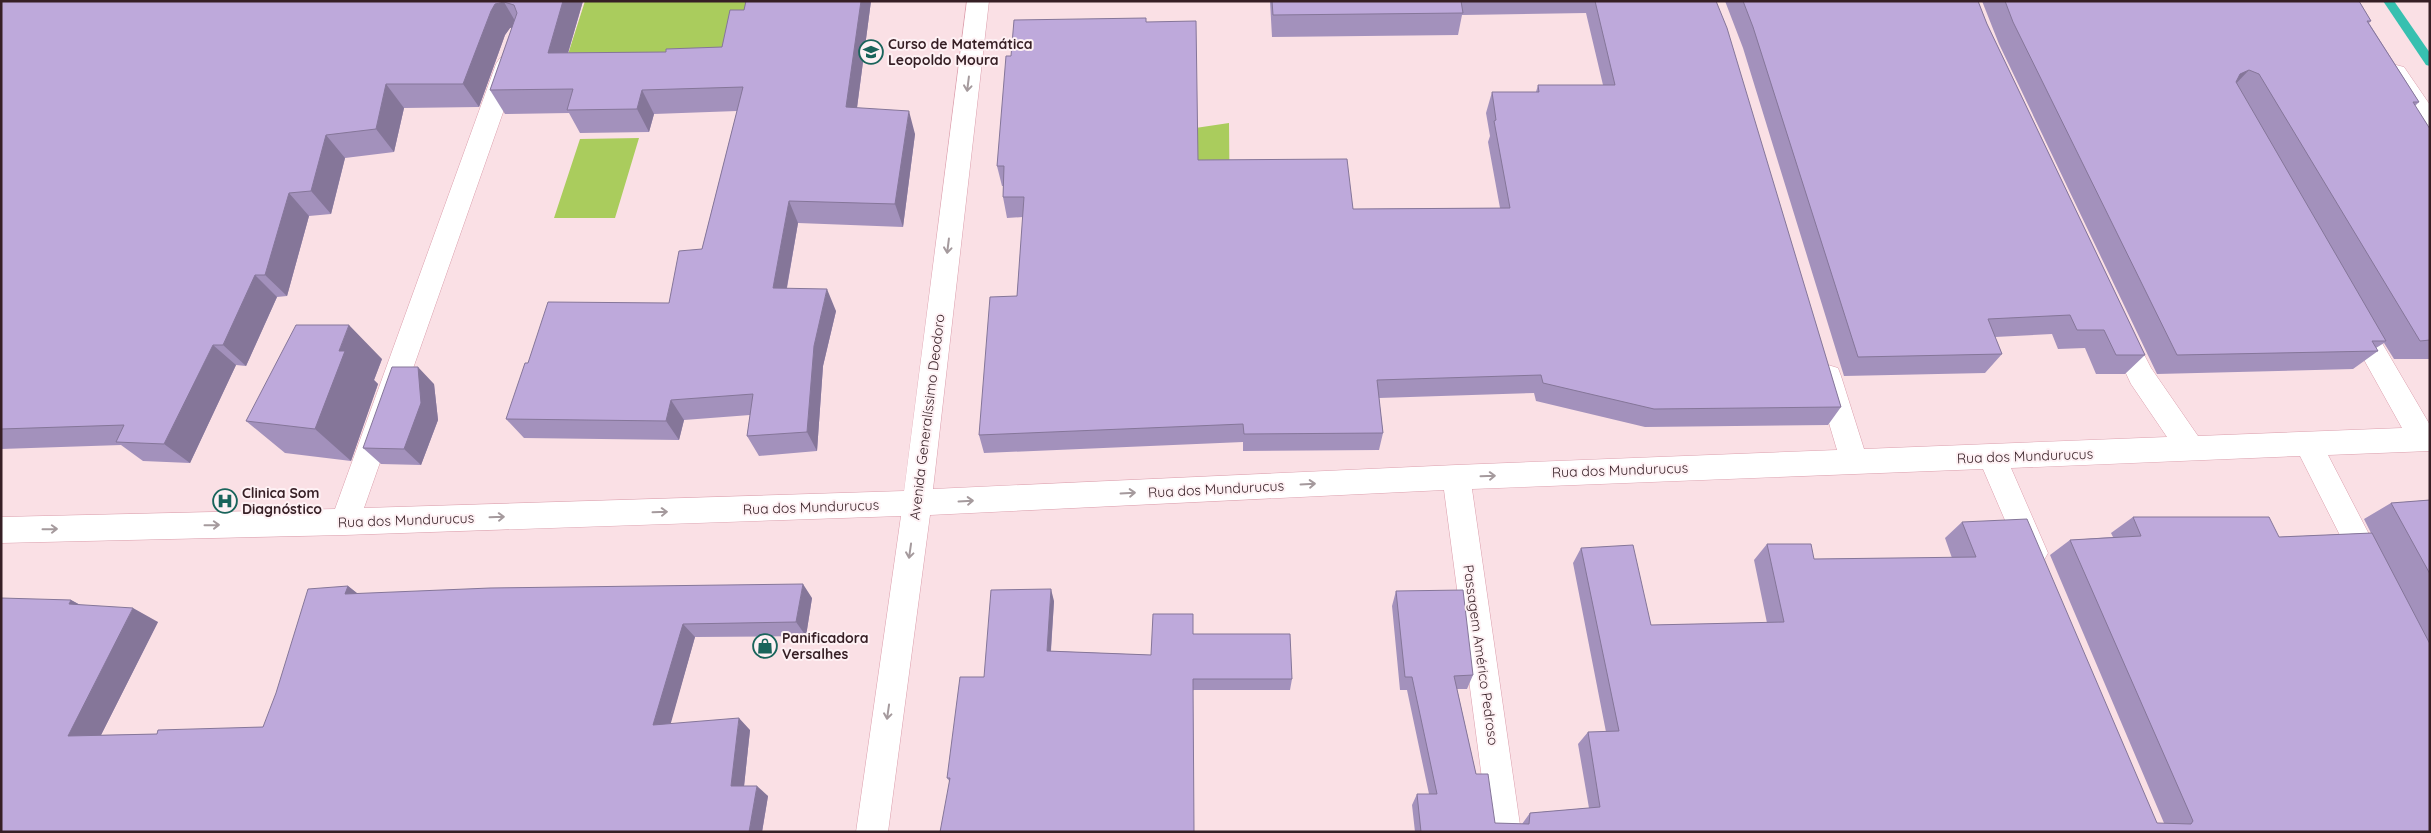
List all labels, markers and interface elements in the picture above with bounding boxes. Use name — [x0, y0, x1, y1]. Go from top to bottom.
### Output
place label: Curso de Matemática Leopoldo Moura — [888, 35, 1032, 69]
school or university icon: Curso de Matemática Leopoldo Moura — [858, 39, 884, 65]
one-way arrow — [963, 76, 973, 92]
one-way arrow — [943, 237, 953, 253]
street label: Avenida Generalíssimo Deodoro — [905, 313, 949, 521]
street label: Rua dos Mundurucus — [1957, 445, 2093, 467]
street label: Rua dos Mundurucus — [1552, 459, 1688, 481]
one-way arrow — [1479, 471, 1495, 481]
street label: Rua dos Mundurucus — [1147, 476, 1285, 502]
one-way arrow — [1300, 480, 1316, 489]
place label: Clinica Som Diagnóstico — [242, 484, 322, 518]
hospital icon: Clinica Som Diagnóstico — [212, 488, 238, 514]
one-way arrow — [1120, 488, 1136, 498]
street label: Rua dos Mundurucus — [743, 496, 879, 518]
one-way arrow — [958, 496, 974, 505]
one-way arrow — [652, 507, 668, 517]
street label: Rua dos Mundurucus — [338, 509, 474, 531]
one-way arrow — [489, 512, 505, 522]
one-way arrow — [204, 520, 220, 530]
one-way arrow — [42, 524, 58, 533]
one-way arrow — [905, 543, 915, 559]
street label: Passagem Américo Pedroso — [1459, 564, 1503, 746]
place label: Panificadora Versalhes — [782, 629, 869, 663]
shop icon: Panificadora Versalhes — [752, 633, 778, 659]
one-way arrow — [883, 704, 893, 720]

